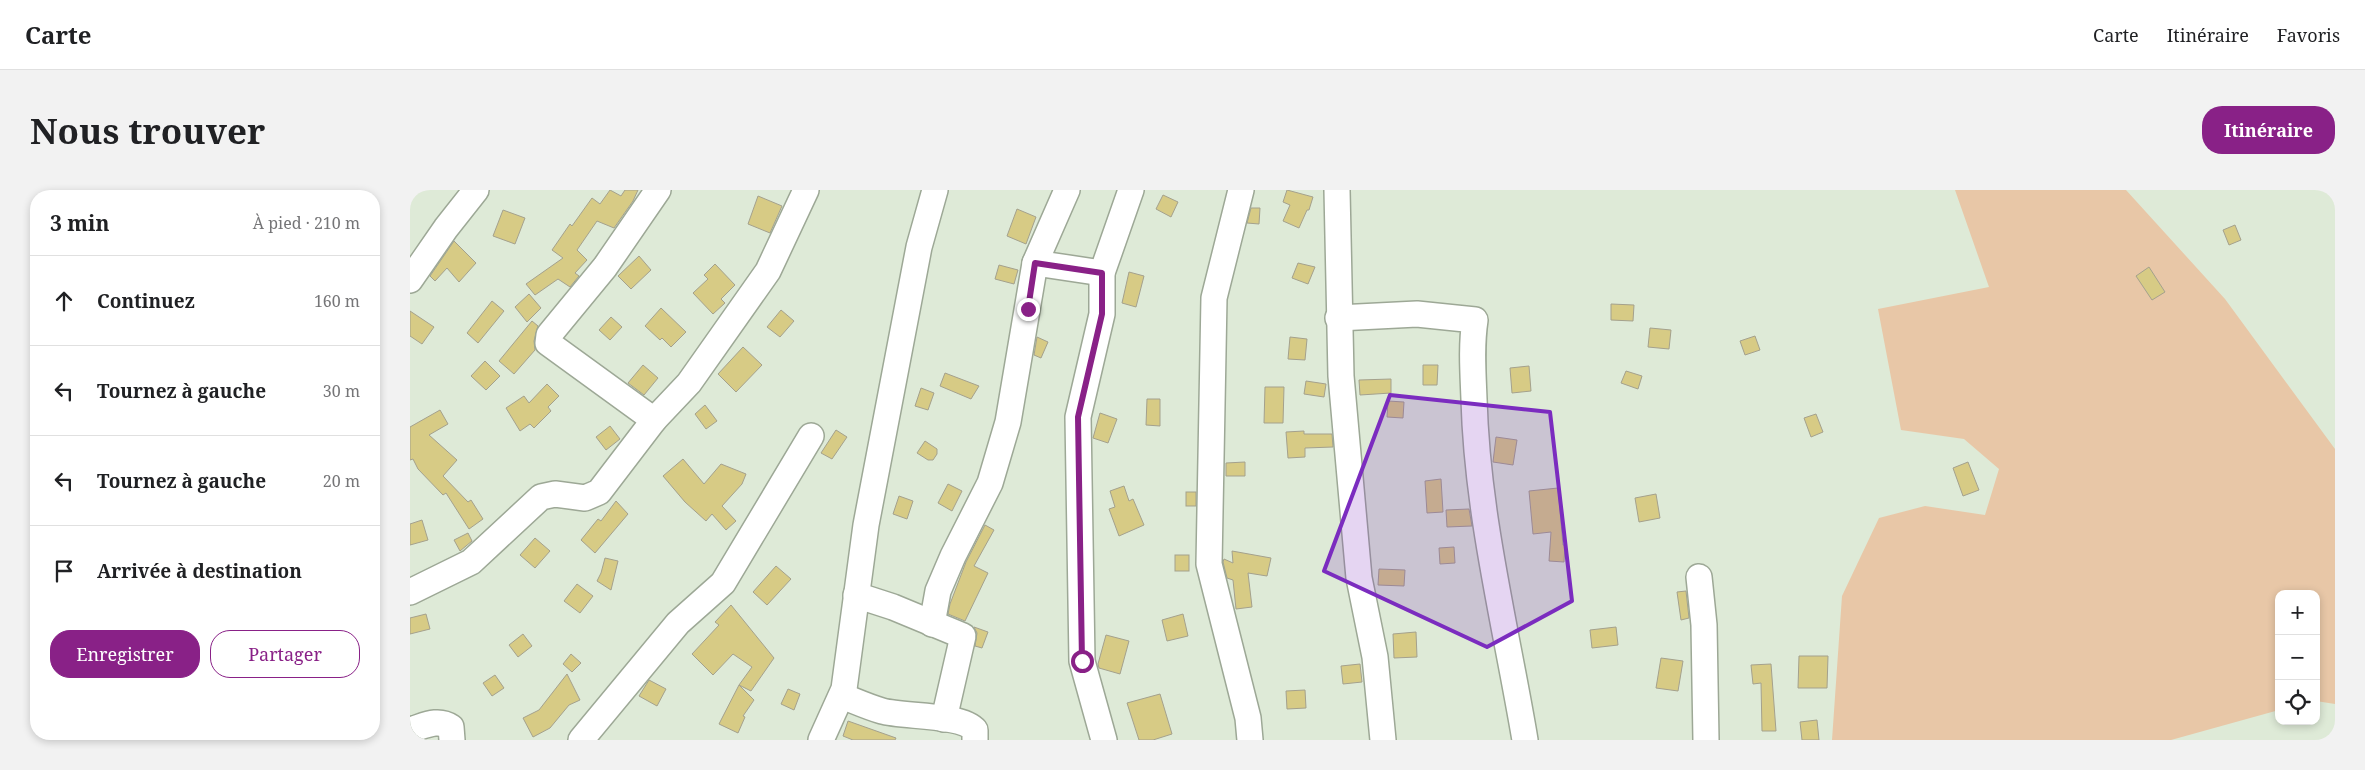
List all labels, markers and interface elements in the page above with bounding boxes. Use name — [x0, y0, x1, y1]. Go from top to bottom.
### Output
text: Carte — [25, 18, 91, 51]
text: Carte — [2093, 23, 2139, 47]
text: Itinéraire — [2167, 23, 2249, 47]
text: Favoris — [2277, 23, 2340, 47]
button: Itinéraire — [2202, 106, 2335, 154]
text: Nous trouver — [30, 107, 265, 154]
text: 3 min — [50, 209, 109, 237]
text: À pied · 210 m — [253, 212, 360, 234]
icon: ahead — [50, 287, 78, 315]
text: Continuez — [97, 288, 195, 314]
text: 160 m — [314, 290, 360, 312]
route end — [1017, 298, 1040, 321]
icon: left — [50, 377, 78, 405]
text: Tournez à gauche — [97, 378, 266, 404]
text: 30 m — [323, 380, 360, 402]
icon: left — [50, 467, 78, 495]
text: Tournez à gauche — [97, 468, 266, 494]
text: 20 m — [323, 470, 360, 492]
icon: arrive — [50, 557, 78, 585]
text: Arrivée à destination — [97, 558, 302, 584]
map controls — [2275, 590, 2320, 725]
button: + — [2275, 590, 2320, 635]
button: Enregistrer — [50, 630, 200, 678]
button: Partager — [210, 630, 360, 678]
button: − — [2275, 635, 2320, 680]
route start — [1071, 650, 1094, 673]
button: locate — [2275, 680, 2320, 725]

